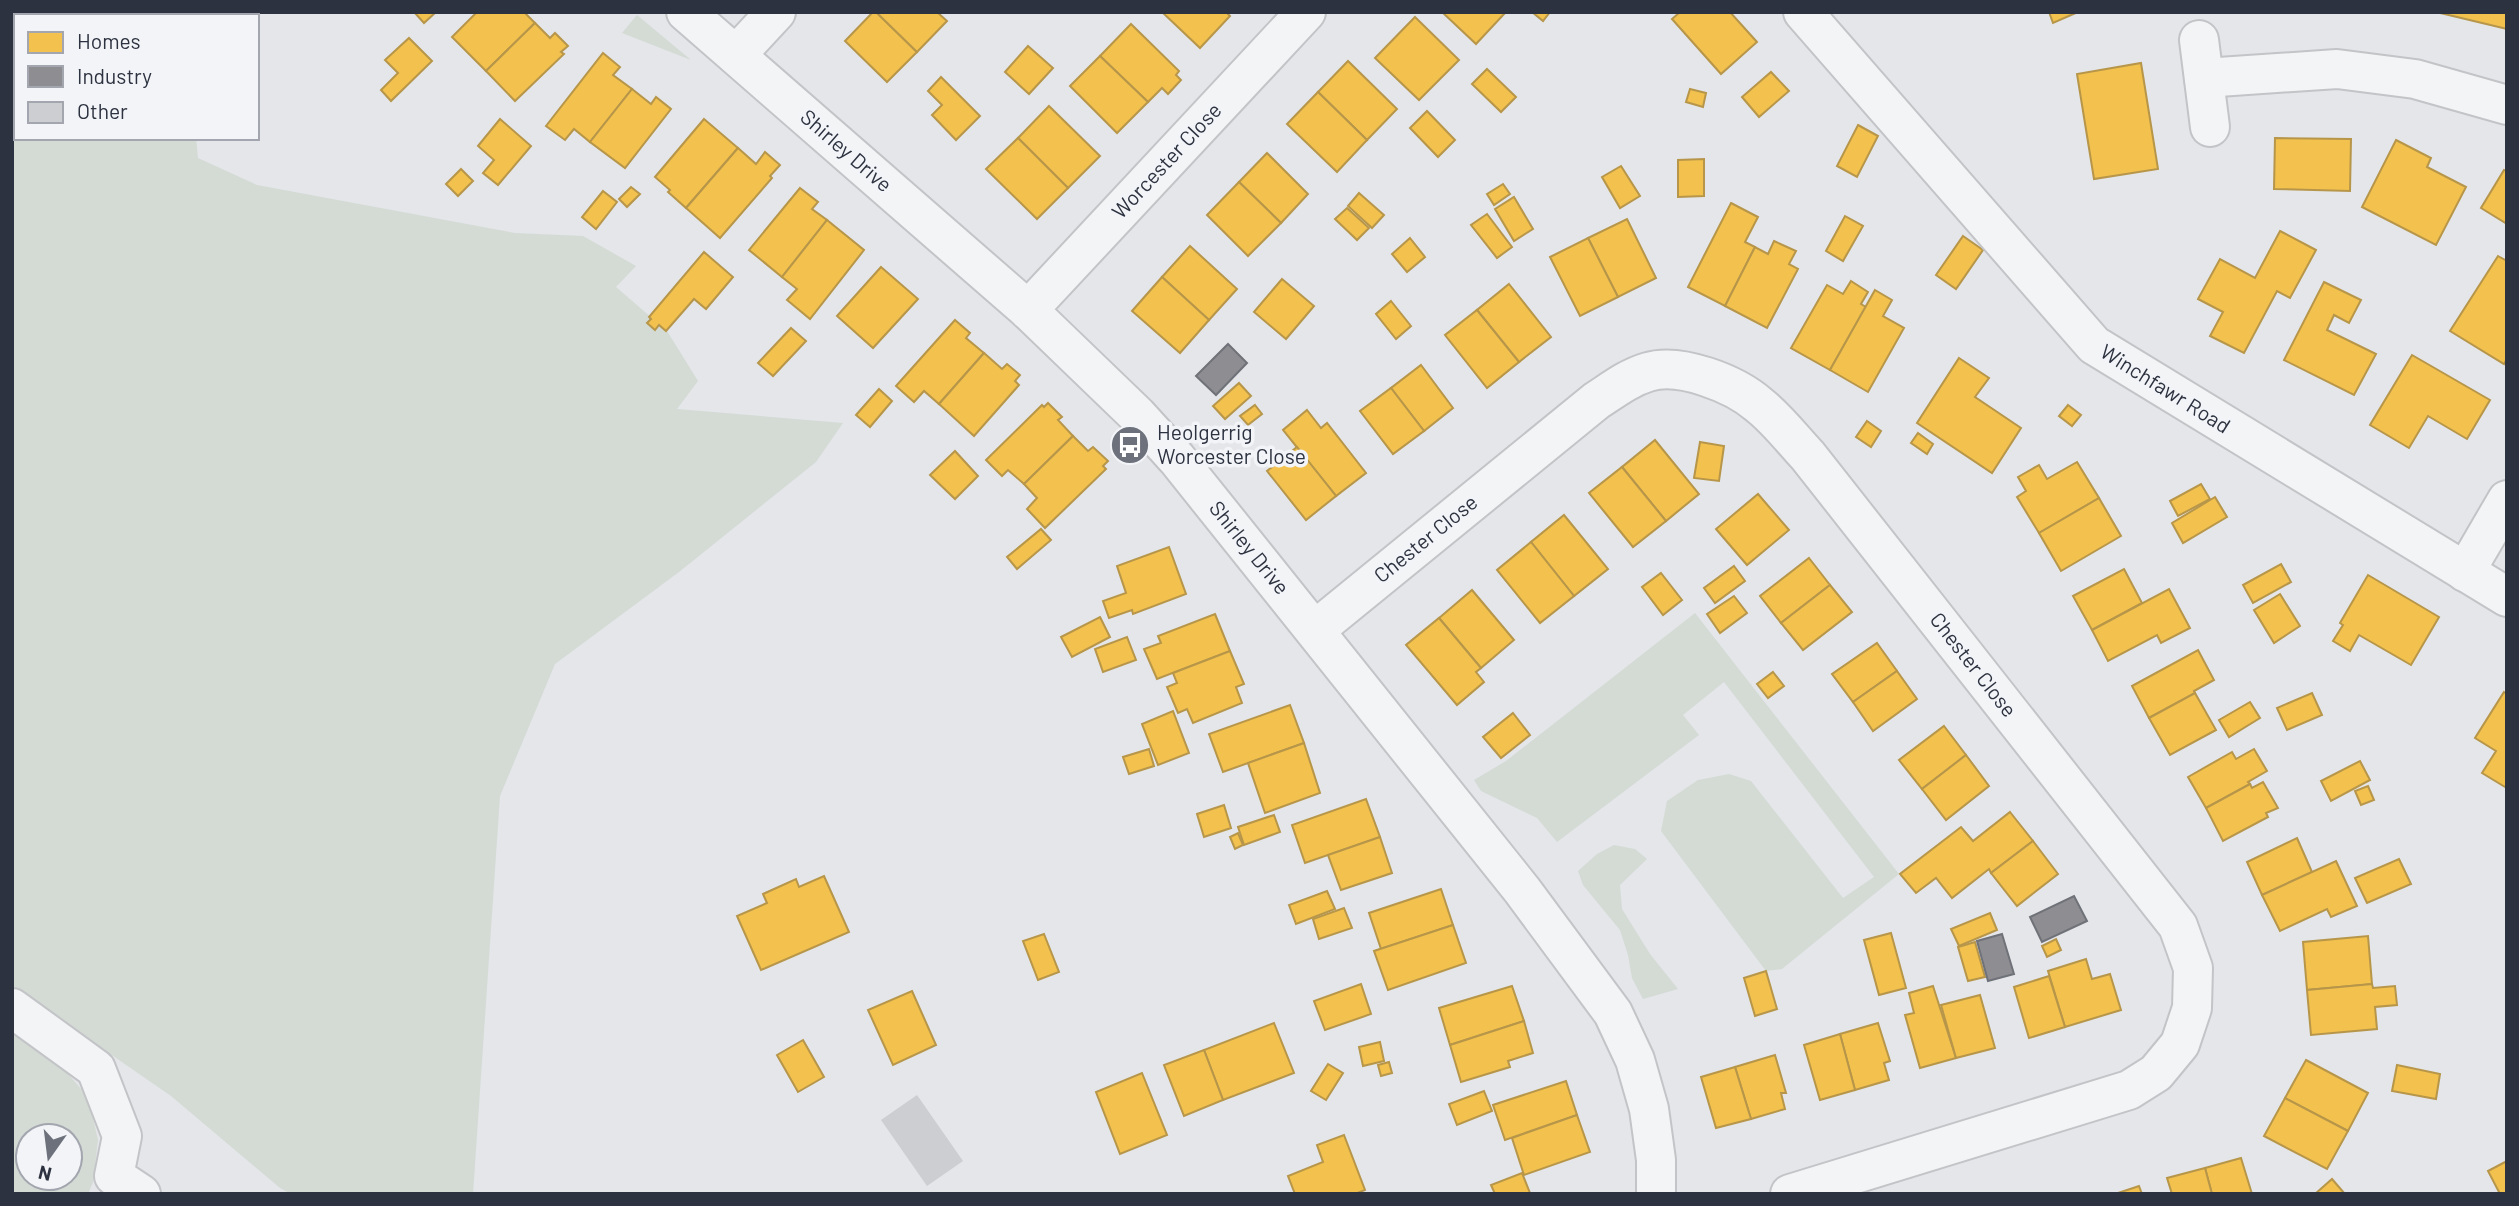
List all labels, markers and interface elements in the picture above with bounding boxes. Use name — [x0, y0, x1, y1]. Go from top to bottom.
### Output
legend — [14, 14, 259, 140]
text: Homes — [77, 28, 141, 53]
text: Industry — [77, 63, 152, 88]
street label: Worcester Close — [1106, 97, 1226, 223]
text: Other — [77, 98, 128, 123]
street label: Shirley Drive — [796, 103, 898, 196]
street label: Winchfawr Road — [2096, 338, 2235, 438]
place label: Heolgerrig Worcester Close — [1157, 419, 1306, 468]
bus stop icon: Heolgerrig Worcester Close — [1109, 424, 1151, 466]
street label: Chester Close — [1368, 489, 1482, 587]
street label: Shirley Drive — [1205, 495, 1295, 599]
street label: Chester Close — [1926, 607, 2023, 721]
north arrow — [14, 1122, 84, 1192]
text: N — [36, 1161, 54, 1187]

